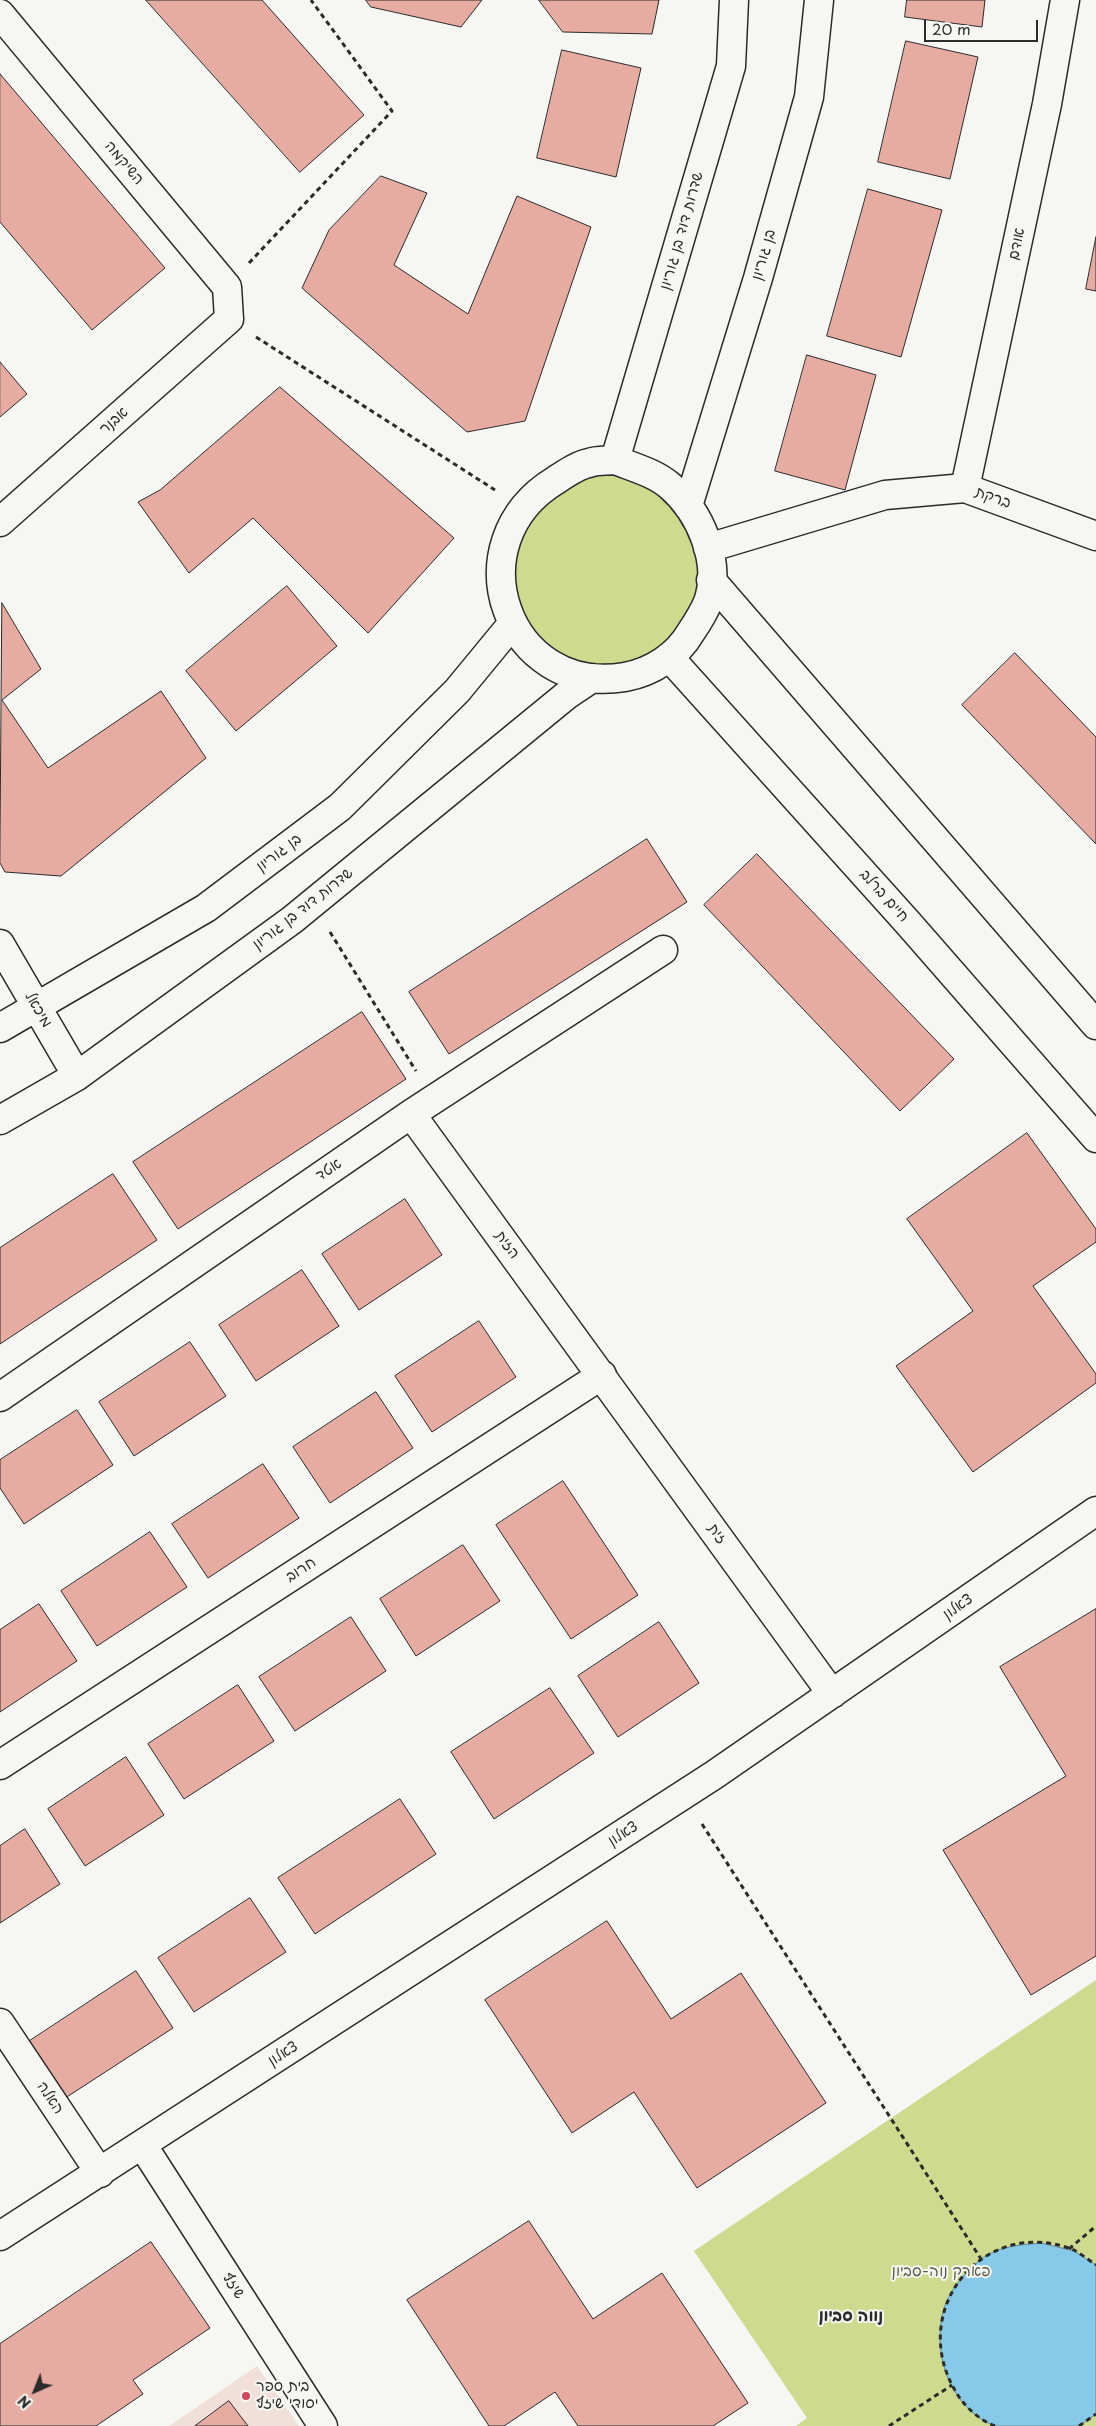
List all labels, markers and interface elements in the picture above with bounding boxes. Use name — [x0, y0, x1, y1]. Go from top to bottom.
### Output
scale bar — [926, 10, 1040, 42]
text: 20 m — [932, 17, 971, 40]
street label: השיקמה — [101, 137, 147, 189]
street label: שדרות דוד בן גוריון — [656, 170, 708, 292]
street label: אודם — [1005, 226, 1029, 262]
street label: בן גוריון — [748, 227, 780, 283]
street label: אבנר — [96, 404, 132, 438]
street label: ברקת — [973, 483, 1013, 513]
street label: בן גוריון — [253, 830, 305, 876]
street label: שדרות דוד בן גוריון — [249, 864, 357, 954]
street label: חיים ברלב — [856, 866, 912, 926]
street label: מיכאל — [20, 989, 56, 1031]
street label: אטד — [313, 1155, 345, 1185]
street label: הזית — [491, 1227, 523, 1263]
street label: זית — [704, 1520, 730, 1548]
street label: חרוב — [282, 1554, 320, 1586]
street label: צאלון — [940, 1590, 976, 1624]
street label: צאלון — [605, 1818, 641, 1850]
street label: צאלון — [265, 2038, 301, 2070]
street label: האלה — [33, 2078, 67, 2118]
park label: פארק נוה-סביון — [892, 2263, 990, 2281]
street label: שיזף — [218, 2269, 248, 2303]
district label: נווה סביון — [819, 2307, 883, 2327]
north arrow — [10, 2366, 60, 2416]
place label: בית ספר יסודי שיזף — [256, 2378, 318, 2413]
marker: בית ספר יסודי שיזף — [240, 2390, 252, 2402]
text: N — [13, 2391, 36, 2414]

